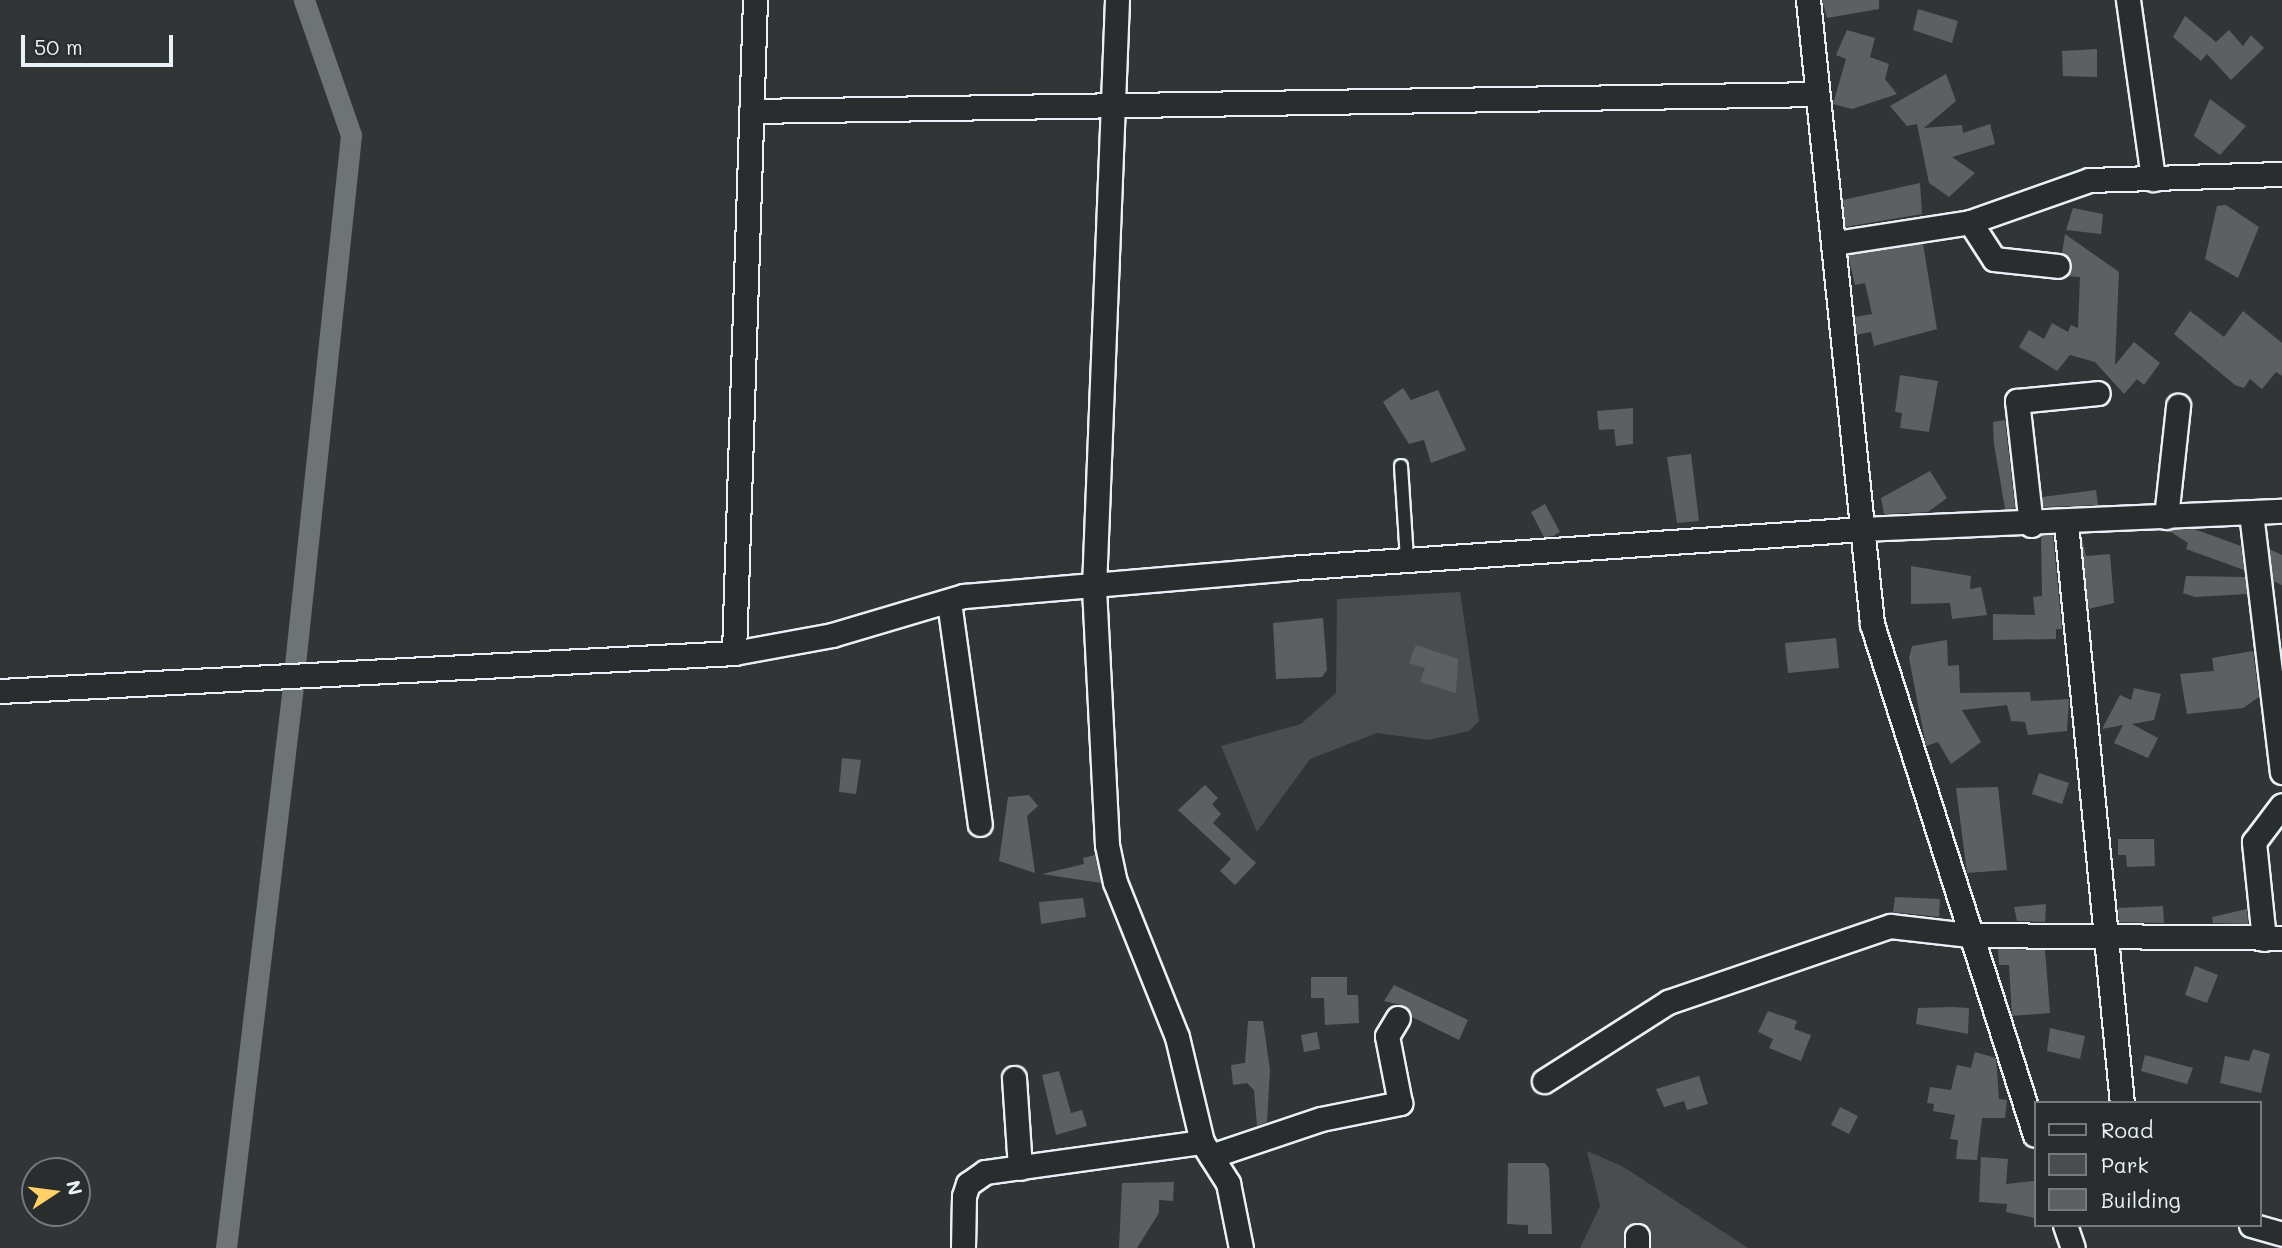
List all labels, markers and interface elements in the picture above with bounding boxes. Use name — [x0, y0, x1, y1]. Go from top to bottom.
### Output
scale bar — [24, 21, 177, 65]
text: 50 m — [34, 33, 83, 60]
legend — [2034, 1101, 2261, 1227]
text: Road — [2101, 1116, 2153, 1143]
text: Park — [2101, 1151, 2149, 1178]
north arrow — [21, 1157, 91, 1227]
text: N — [61, 1178, 89, 1197]
text: Building — [2101, 1186, 2181, 1213]

